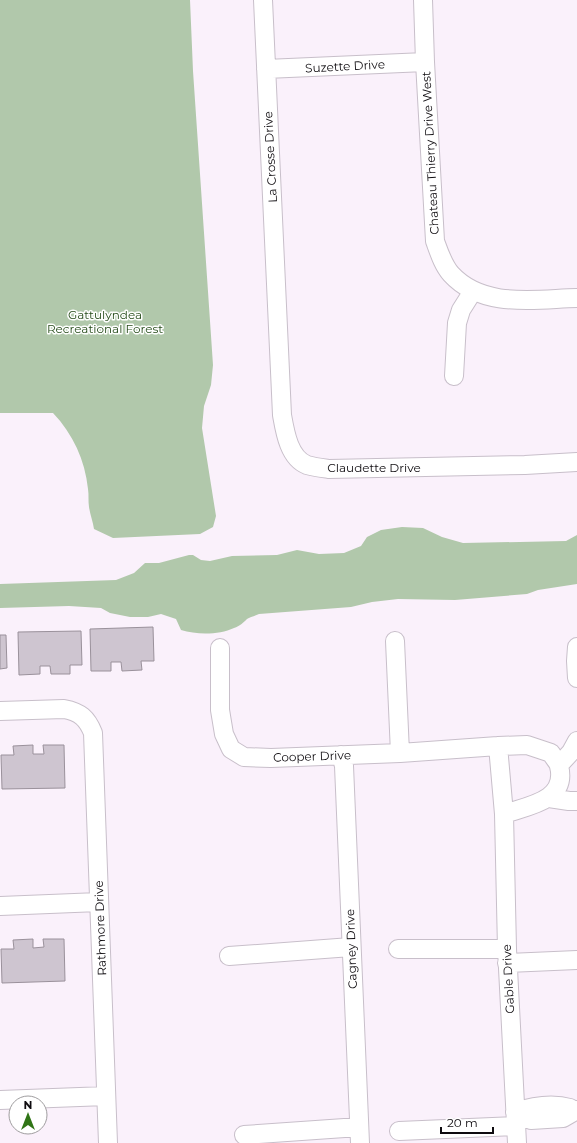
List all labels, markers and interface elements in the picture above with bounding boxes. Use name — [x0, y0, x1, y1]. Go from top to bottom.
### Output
street label: Suzette Drive — [305, 56, 385, 76]
street label: Chateau Thierry Drive West — [418, 71, 442, 235]
street label: La Crosse Drive — [260, 111, 280, 203]
park label: Gattulyndea Recreational Forest — [47, 307, 163, 336]
street label: Claudette Drive — [327, 460, 421, 475]
street label: Cooper Drive — [273, 747, 351, 765]
street label: Rathmore Drive — [91, 880, 109, 976]
street label: Cagney Drive — [342, 909, 360, 989]
street label: Gable Drive — [499, 944, 517, 1014]
north arrow — [8, 1095, 48, 1135]
text: N — [24, 1098, 32, 1112]
scale bar — [441, 1109, 493, 1135]
text: 20 m — [447, 1115, 478, 1130]

